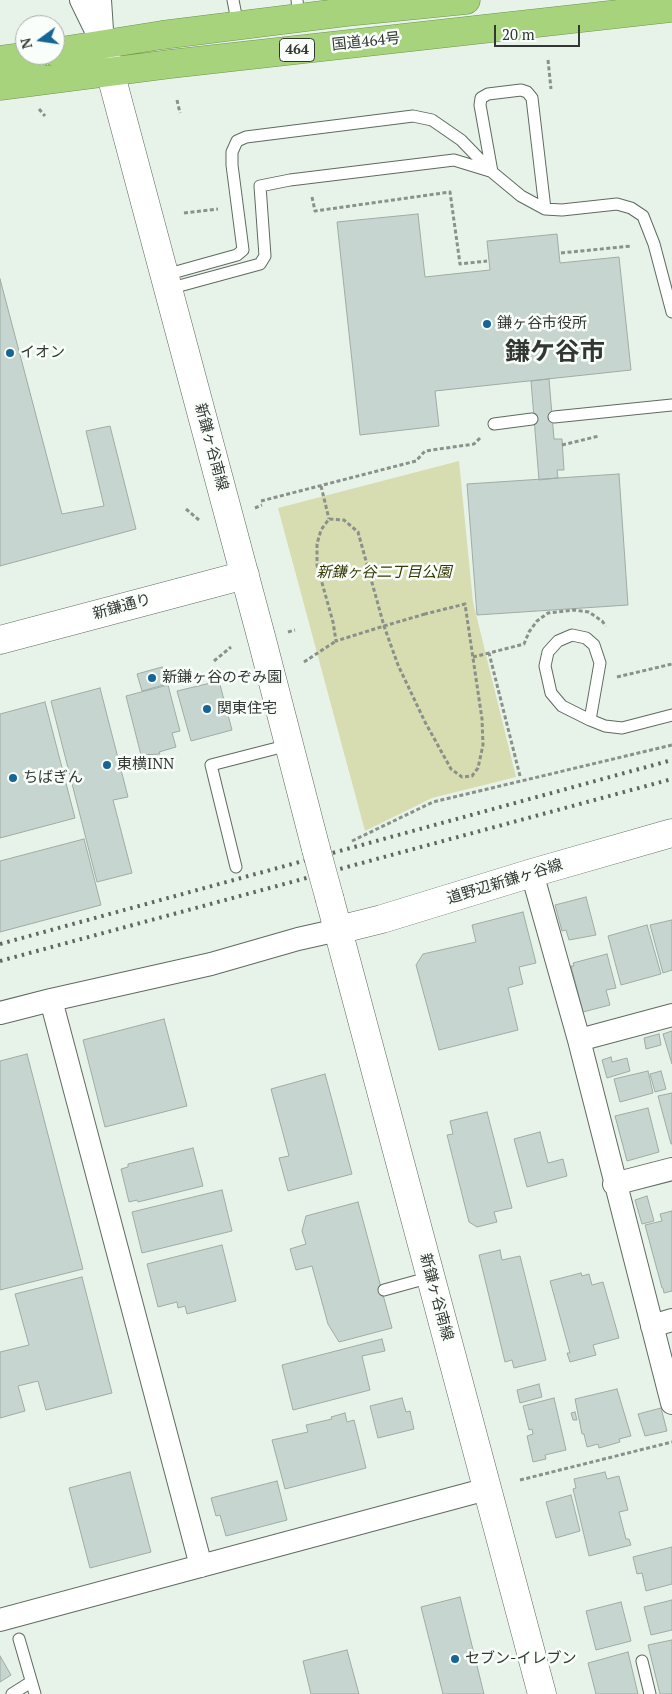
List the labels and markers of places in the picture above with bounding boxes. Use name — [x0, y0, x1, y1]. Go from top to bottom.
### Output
place label: 鎌ヶ谷市役所 — [497, 315, 587, 333]
marker: 鎌ヶ谷市役所 — [481, 318, 493, 330]
place label: イオン — [20, 344, 65, 362]
marker: イオン — [4, 347, 16, 359]
place label: 新鎌ヶ谷のぞみ園 — [162, 669, 282, 687]
marker: 新鎌ヶ谷のぞみ園 — [146, 672, 158, 684]
place label: 関東住宅 — [217, 700, 277, 718]
marker: 関東住宅 — [201, 703, 213, 715]
place label: 東横INN — [117, 756, 174, 774]
marker: 東横INN — [101, 759, 113, 771]
place label: ちばぎん — [23, 769, 83, 787]
marker: ちばぎん — [7, 772, 19, 784]
place label: セブン-イレブン — [465, 1650, 576, 1668]
marker: セブン-イレブン — [449, 1653, 461, 1665]

